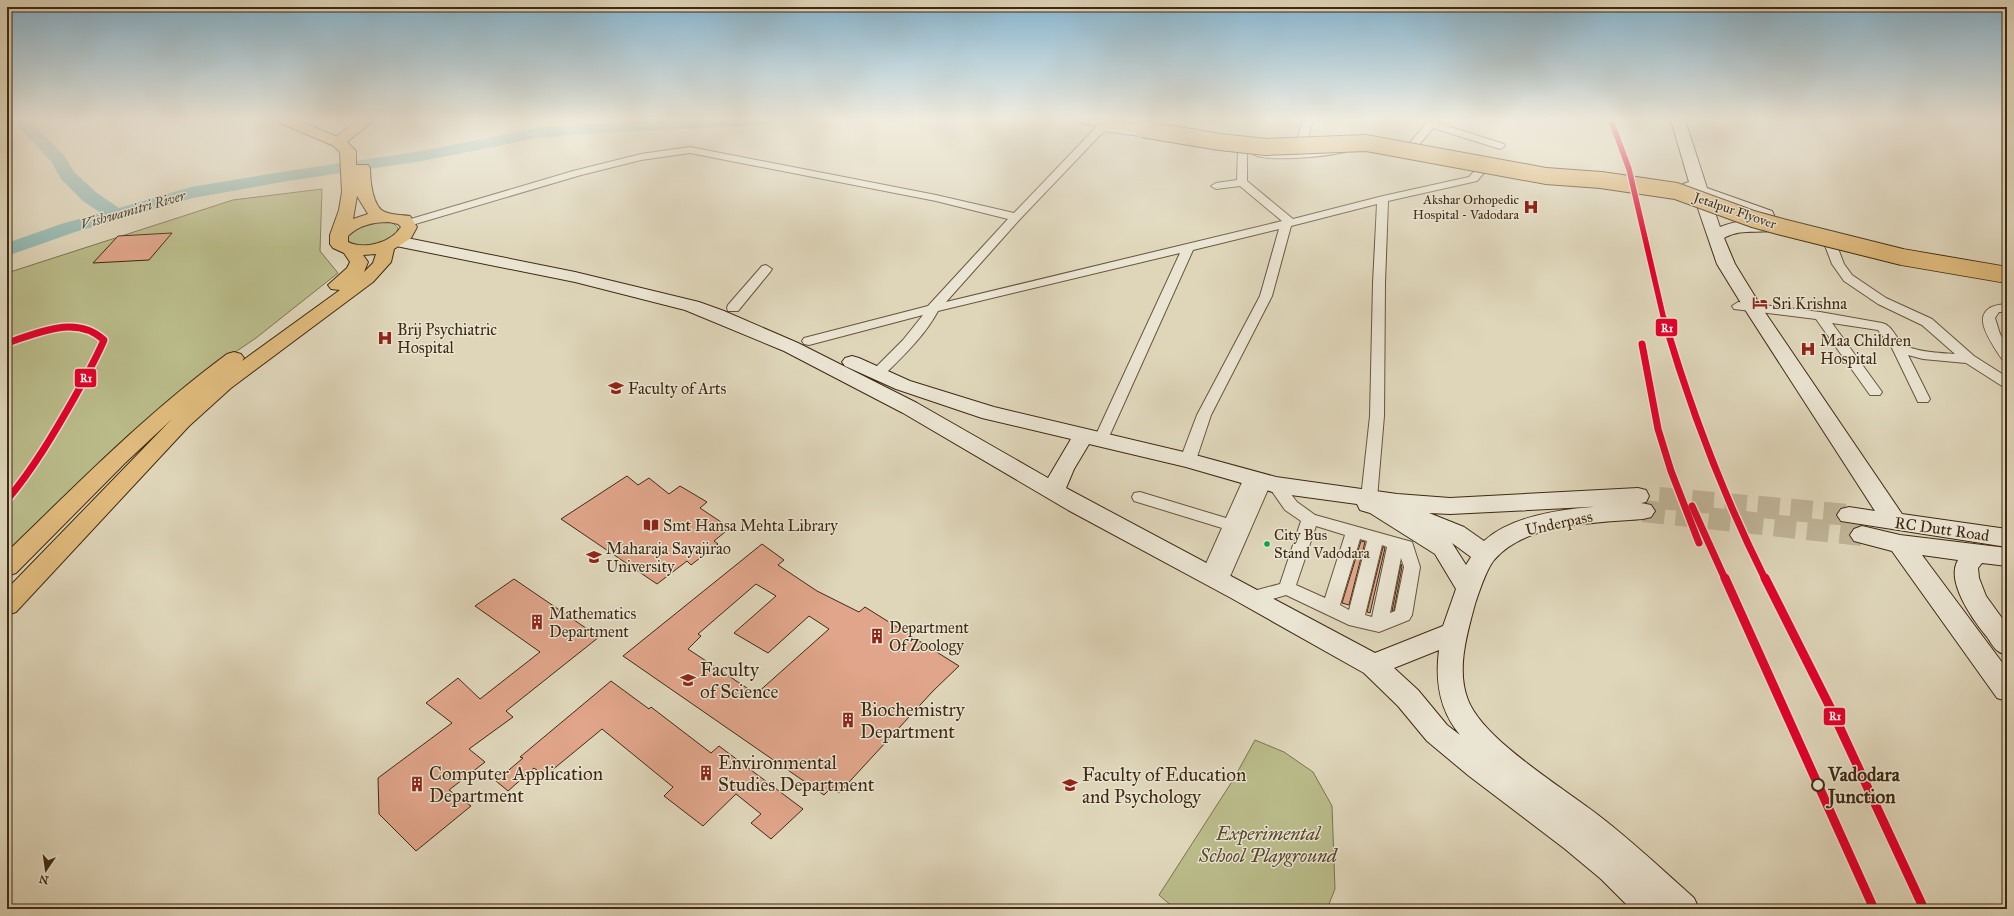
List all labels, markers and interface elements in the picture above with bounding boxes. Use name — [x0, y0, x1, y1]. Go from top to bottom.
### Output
water label: Vishwamitri River — [78, 187, 189, 233]
street label: Jetalpur Flyover — [1690, 189, 1778, 233]
place label: Akshar Orhopedic Hospital - Vadodara — [1413, 192, 1520, 223]
hospital icon: Akshar Orhopedic Hospital - Vadodara — [1522, 198, 1540, 216]
hotel icon: Sri Krishna — [1751, 294, 1769, 312]
place label: Sri Krishna — [1772, 294, 1847, 313]
line badge: R1 — [1655, 318, 1678, 337]
place label: Brij Psychiatric Hospital — [397, 320, 497, 357]
text: R1 — [1661, 322, 1674, 335]
hospital icon: Brij Psychiatric Hospital — [376, 329, 394, 347]
place label: Maa Children Hospital — [1820, 331, 1912, 368]
hospital icon: Maa Children Hospital — [1799, 340, 1817, 358]
line badge: R1 — [74, 368, 97, 388]
text: R1 — [80, 372, 93, 385]
school or university icon: Faculty of Arts — [607, 379, 625, 397]
place label: Faculty of Arts — [628, 379, 726, 398]
street label: Underpass — [1524, 507, 1594, 539]
street label: RC Dutt Road — [1893, 513, 1991, 545]
library icon: Smt Hansa Mehta Library — [642, 516, 660, 534]
place label: Smt Hansa Mehta Library — [663, 516, 838, 535]
place label: City Bus Stand Vadodara — [1274, 526, 1370, 562]
place label: Maharaja Sayajirao University — [606, 539, 731, 576]
marker: City Bus Stand Vadodara — [1262, 539, 1272, 549]
school or university icon: Maharaja Sayajirao University — [585, 548, 603, 566]
place label: Mathematics Department — [549, 604, 636, 641]
building icon: Mathematics Department — [528, 613, 546, 631]
place label: Department Of Zoology — [889, 618, 969, 656]
building icon: Department Of Zoology — [868, 627, 886, 645]
place label: Faculty of Science — [700, 658, 778, 703]
school or university icon: Faculty of Science — [679, 671, 697, 689]
place label: Biochemistry Department — [860, 698, 966, 743]
line badge: R1 — [1823, 707, 1846, 726]
text: R1 — [1829, 710, 1842, 723]
building icon: Biochemistry Department — [839, 711, 857, 729]
place label: Environmental Studies Department — [718, 751, 875, 796]
place label: Computer Application Department — [429, 762, 603, 807]
place label: Faculty of Education and Psychology — [1082, 763, 1246, 809]
place label: Vadodara Junction — [1825, 763, 1901, 809]
building icon: Environmental Studies Department — [697, 764, 715, 782]
building icon: Computer Application Department — [408, 775, 426, 793]
school or university icon: Faculty of Education and Psychology — [1061, 776, 1079, 794]
marker: Vadodara Junction — [1811, 778, 1825, 792]
park label: Experimental School Playground — [1198, 822, 1338, 867]
north arrow — [26, 850, 66, 890]
text: N — [37, 872, 50, 887]

